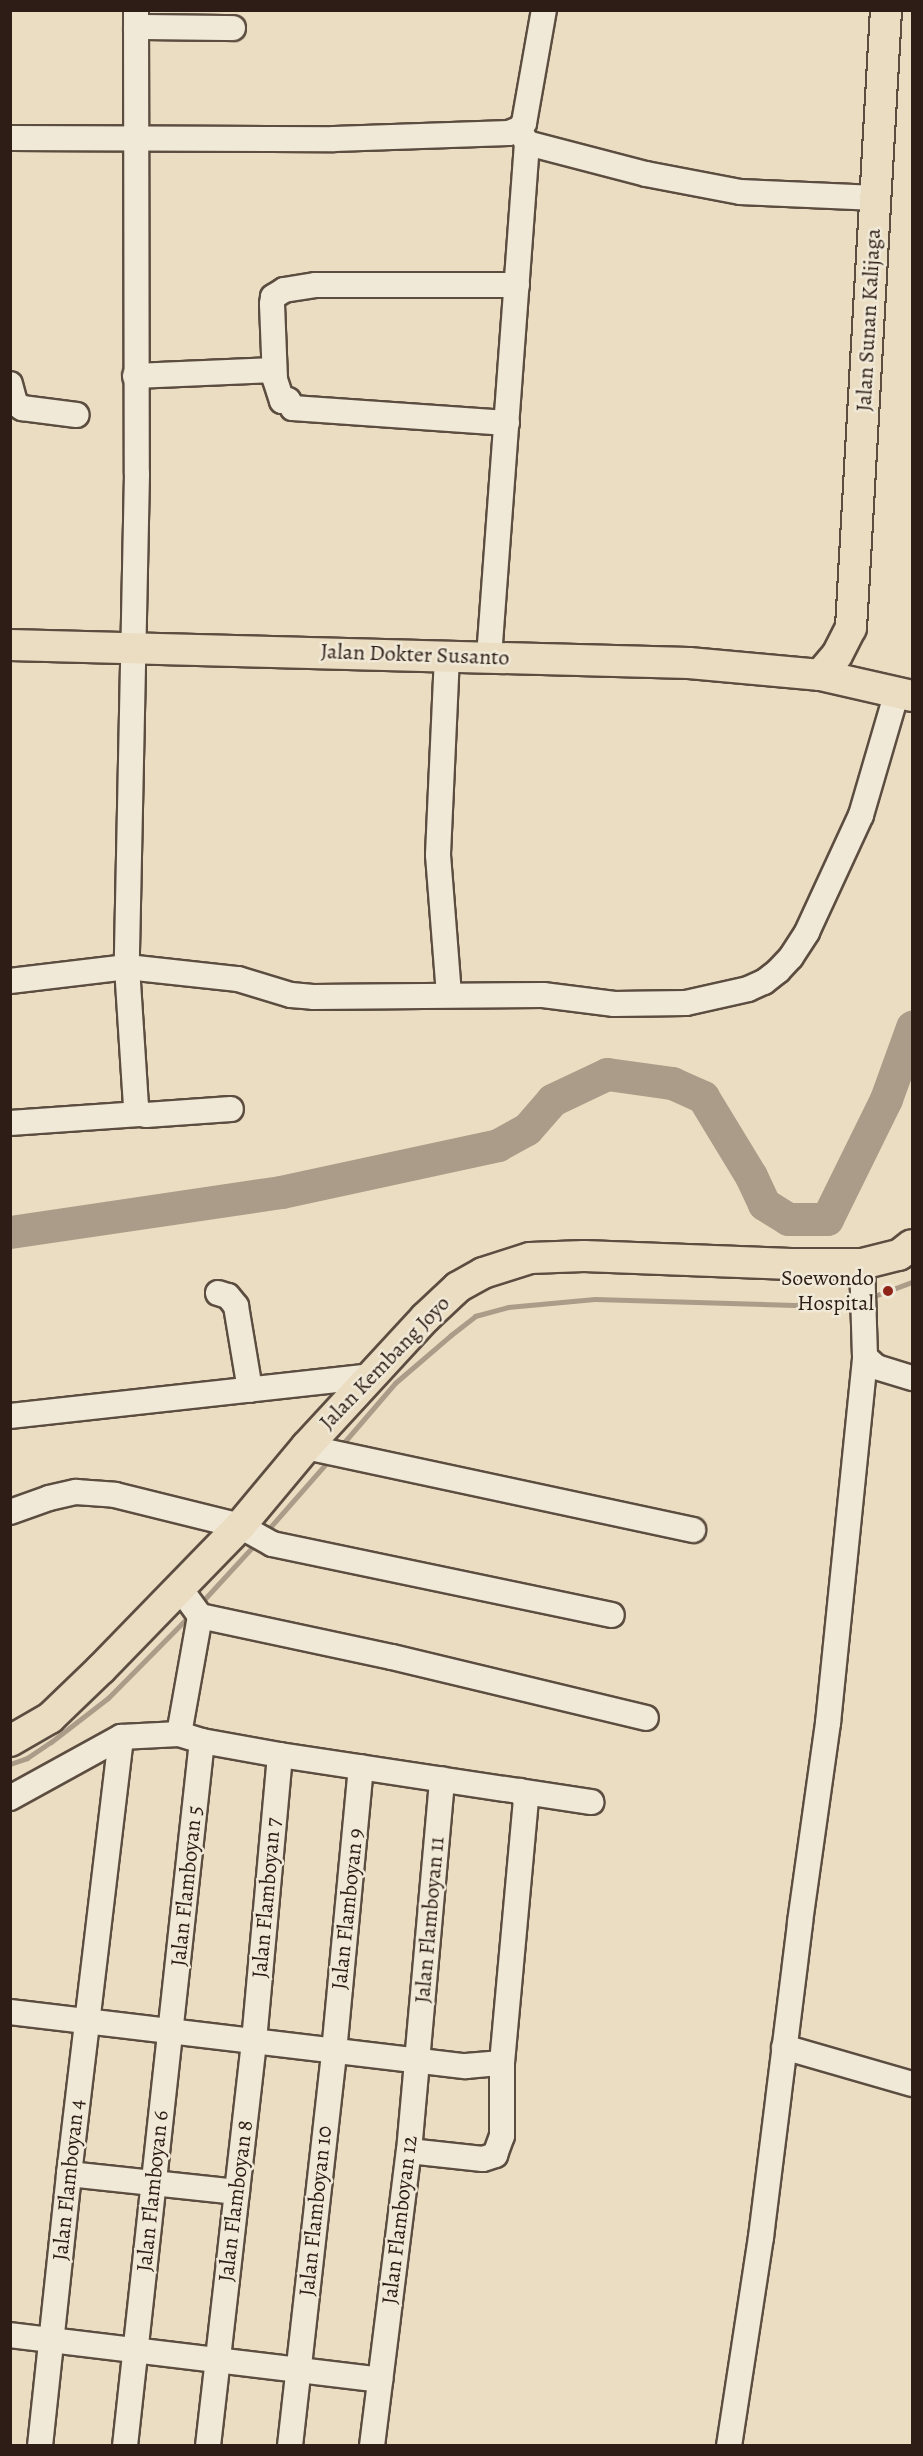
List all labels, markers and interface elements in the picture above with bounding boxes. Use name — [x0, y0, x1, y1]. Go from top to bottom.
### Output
street label: Jalan Sunan Kalijaga — [851, 228, 887, 412]
street label: Jalan Dokter Susanto — [320, 639, 510, 671]
place label: Soewondo Hospital — [781, 1265, 874, 1316]
marker: Soewondo Hospital — [879, 1282, 897, 1300]
street label: Jalan Kembang Joyo — [314, 1290, 456, 1436]
street label: Jalan Flamboyan 5 — [165, 1804, 209, 1968]
street label: Jalan Flamboyan 7 — [247, 1817, 287, 1979]
street label: Jalan Flamboyan 9 — [326, 1827, 370, 1991]
street label: Jalan Flamboyan 11 — [410, 1836, 450, 2004]
street label: Jalan Flamboyan 4 — [47, 2098, 91, 2262]
street label: Jalan Flamboyan 6 — [131, 2109, 175, 2273]
street label: Jalan Flamboyan 8 — [213, 2119, 259, 2283]
street label: Jalan Flamboyan 10 — [294, 2125, 338, 2297]
street label: Jalan Flamboyan 12 — [377, 2134, 423, 2306]

